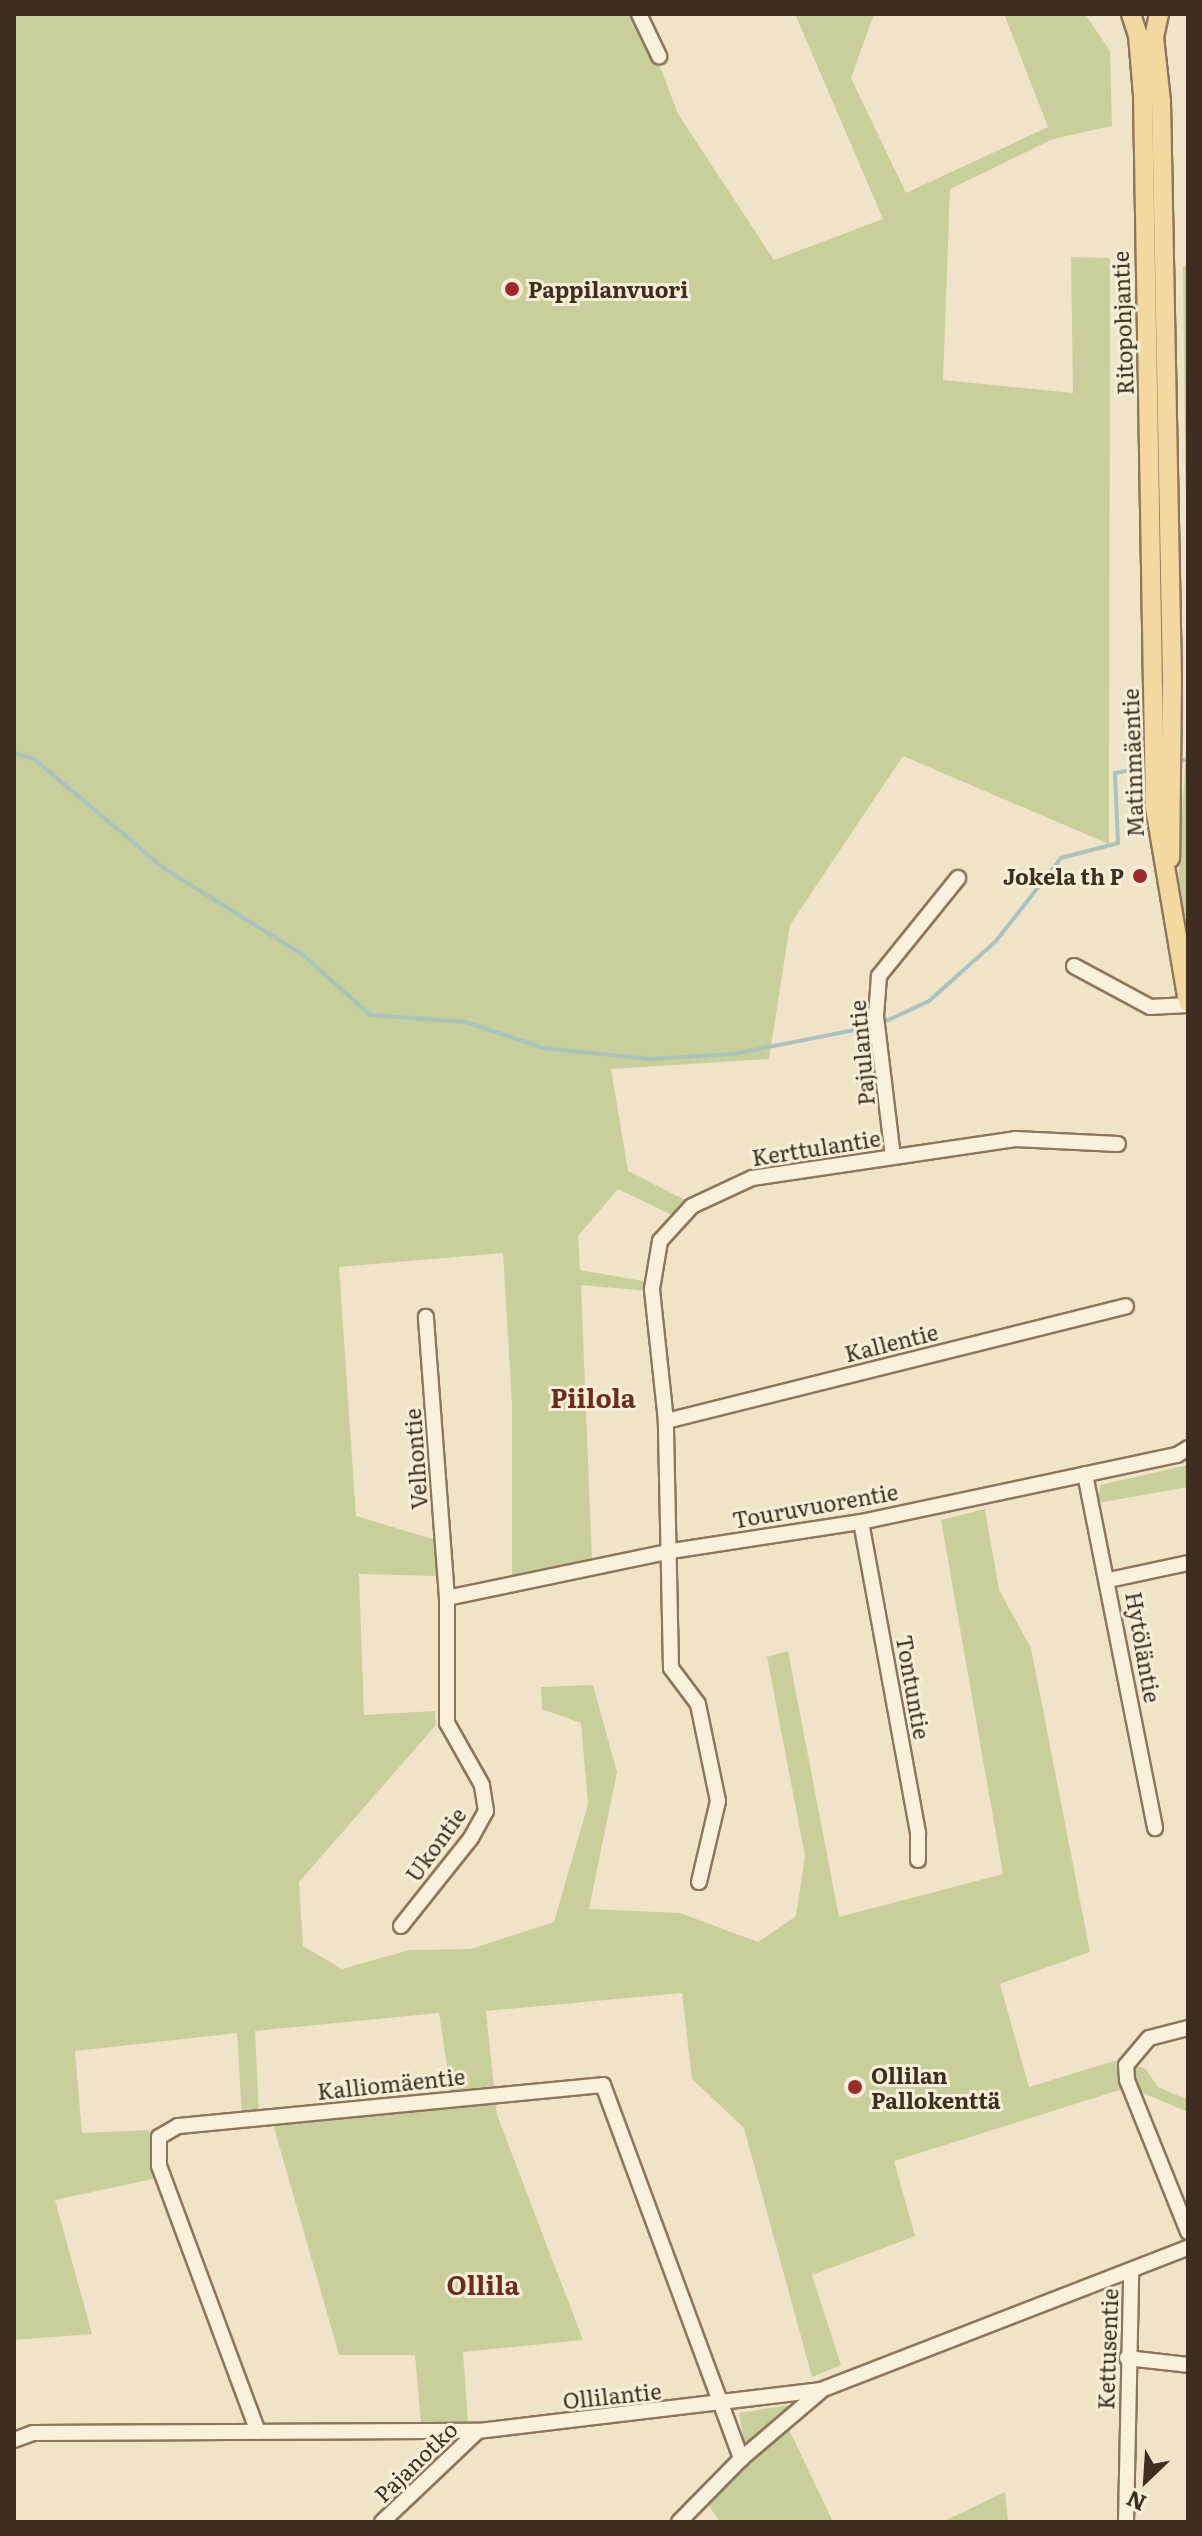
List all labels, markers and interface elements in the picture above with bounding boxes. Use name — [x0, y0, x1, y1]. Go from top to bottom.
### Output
street label: Ritopohjantie — [1106, 251, 1138, 395]
place label: Pappilanvuori — [528, 276, 688, 302]
marker: Pappilanvuori — [503, 280, 521, 298]
street label: Matinmäentie — [1116, 688, 1148, 838]
place label: Jokela th P — [1003, 863, 1124, 889]
marker: Jokela th P — [1131, 867, 1149, 885]
street label: Pajulantie — [843, 999, 879, 1107]
street label: Kerttulantie — [750, 1124, 882, 1170]
street label: Kallentie — [842, 1318, 940, 1366]
district label: Piilola — [550, 1381, 636, 1413]
street label: Velhontie — [398, 1408, 432, 1510]
street label: Touruvuorentie — [730, 1477, 900, 1533]
street label: Hytöläntie — [1121, 1589, 1167, 1705]
street label: Tontuntie — [892, 1633, 936, 1741]
street label: Ukontie — [399, 1802, 471, 1886]
place label: Ollilan Pallokenttä — [871, 2061, 1000, 2112]
street label: Kalliomäentie — [316, 2062, 466, 2104]
marker: Ollilan Pallokenttä — [846, 2078, 864, 2096]
district label: Ollila — [447, 2268, 519, 2300]
street label: Kettusentie — [1092, 2288, 1122, 2410]
street label: Ollilantie — [561, 2377, 663, 2413]
street label: Pajanotko — [368, 2415, 462, 2507]
north arrow — [1106, 2440, 1186, 2520]
text: N — [1120, 2483, 1151, 2521]

